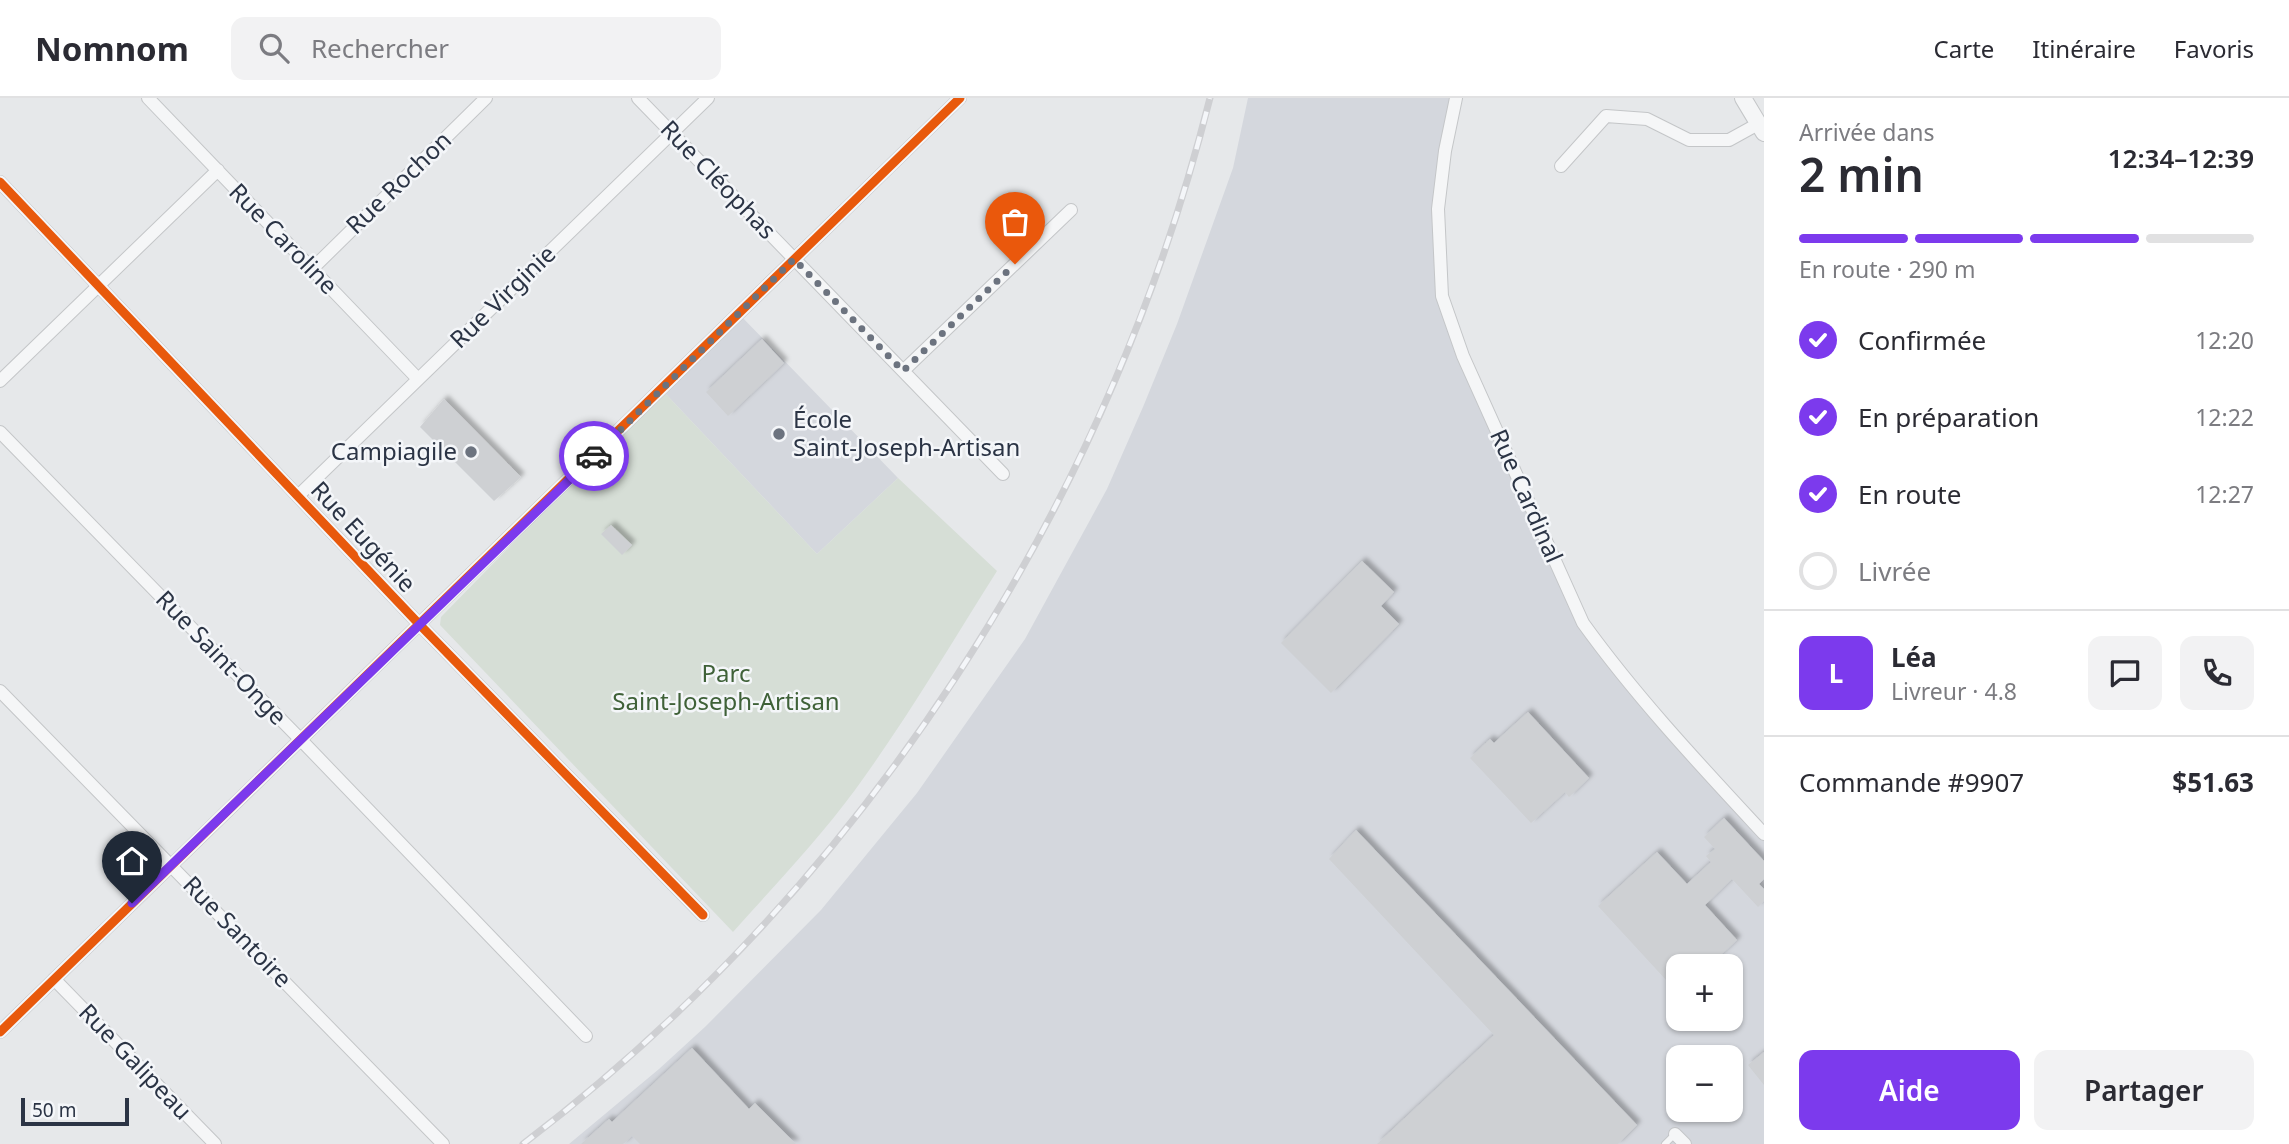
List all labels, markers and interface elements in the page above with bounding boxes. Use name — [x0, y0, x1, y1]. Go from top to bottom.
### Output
search box — [231, 17, 721, 80]
text: Nomnom — [35, 26, 189, 71]
icon: search — [255, 29, 293, 67]
text: Rechercher — [311, 30, 449, 66]
text: Carte — [1934, 32, 1994, 65]
text: Itinéraire — [2032, 32, 2136, 65]
text: Favoris — [2174, 32, 2254, 65]
street label: Rue Cléophas — [654, 112, 784, 246]
text: Arrivée dans — [1799, 116, 1935, 148]
street label: Rue Rochon — [338, 123, 458, 241]
text: 12:34–12:39 — [2108, 140, 2254, 176]
text: 2 min — [1799, 143, 1924, 205]
street label: Rue Caroline — [223, 175, 346, 301]
pin — [985, 192, 1045, 264]
icon: bag — [996, 203, 1034, 241]
street label: Rue Virginie — [442, 237, 562, 355]
text: En route · 290 m — [1799, 253, 1976, 285]
icon: check — [1799, 321, 1837, 359]
text: Confirmée — [1858, 322, 1986, 358]
text: 12:20 — [2195, 324, 2254, 356]
icon: check — [1799, 398, 1837, 436]
text: En préparation — [1858, 399, 2039, 435]
text: 12:22 — [2195, 401, 2254, 433]
place label: École Saint-Joseph-Artisan — [793, 402, 1020, 463]
courier — [559, 421, 629, 491]
street label: Rue Cardinal — [1483, 423, 1572, 567]
marker: École Saint-Joseph-Artisan — [771, 426, 787, 442]
place label: Campiagile — [331, 434, 457, 467]
icon: car — [575, 437, 613, 475]
marker: Campiagile — [463, 444, 479, 460]
street label: Rue Eugénie — [304, 473, 424, 599]
icon: check — [1799, 475, 1837, 513]
text: En route — [1858, 476, 1961, 512]
text: 12:27 — [2195, 478, 2254, 510]
text: Livrée — [1858, 553, 1931, 589]
street label: Rue Saint-Onge — [149, 582, 295, 732]
button: chat — [2088, 636, 2162, 710]
button: phone — [2180, 636, 2254, 710]
text: Léa — [1891, 639, 1937, 675]
text: L — [1829, 655, 1843, 691]
park label: Parc Saint-Joseph-Artisan — [612, 656, 840, 717]
text: Livreur · 4.8 — [1891, 675, 2017, 707]
text: Commande #9907 — [1799, 764, 2024, 800]
text: $51.63 — [2172, 764, 2254, 800]
pin — [102, 831, 162, 903]
icon: home — [113, 842, 151, 880]
street label: Rue Santoire — [176, 868, 300, 994]
map controls — [1666, 954, 1743, 1122]
button: + — [1666, 954, 1743, 1031]
street label: Rue Galipeau — [72, 996, 200, 1126]
button: − — [1666, 1045, 1743, 1122]
button: Aide — [1799, 1050, 2020, 1130]
button: Partager — [2034, 1050, 2254, 1130]
scale bar — [21, 1095, 130, 1127]
text: 50 m — [32, 1097, 76, 1123]

